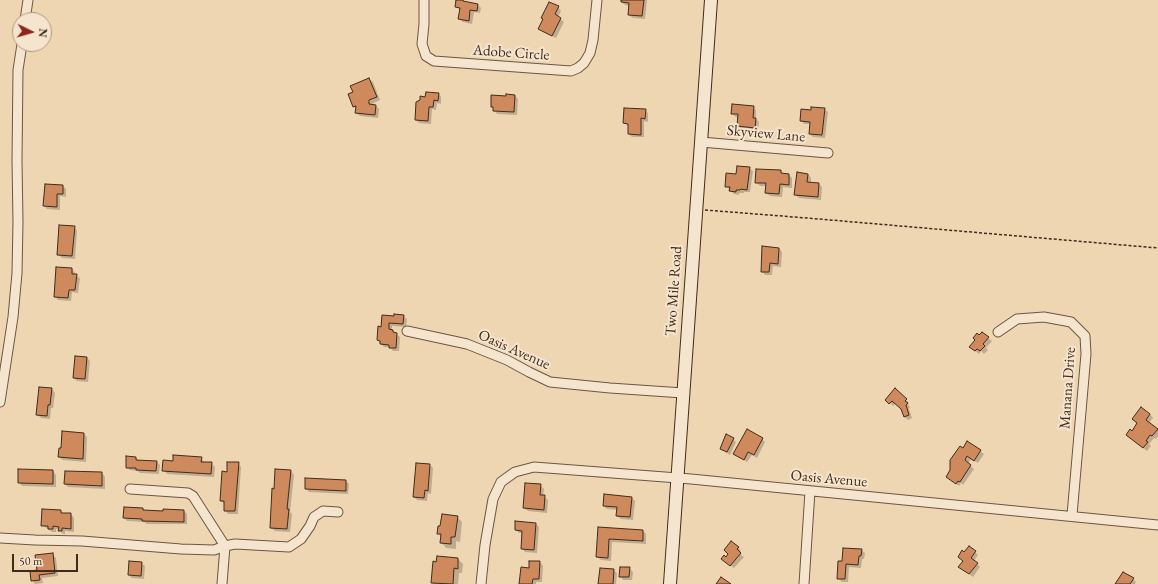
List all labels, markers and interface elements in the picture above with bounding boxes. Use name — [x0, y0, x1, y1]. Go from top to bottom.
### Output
north arrow — [12, 12, 52, 52]
text: N — [36, 28, 50, 38]
street label: Adobe Circle — [472, 41, 550, 65]
street label: Skyview Lane — [726, 122, 806, 146]
street label: Two Mile Road — [662, 246, 686, 336]
street label: Oasis Avenue — [475, 326, 553, 374]
street label: Manana Drive — [1056, 346, 1080, 430]
street label: Oasis Avenue — [790, 467, 868, 491]
scale bar — [14, 546, 80, 572]
text: 50 m — [19, 553, 42, 569]

